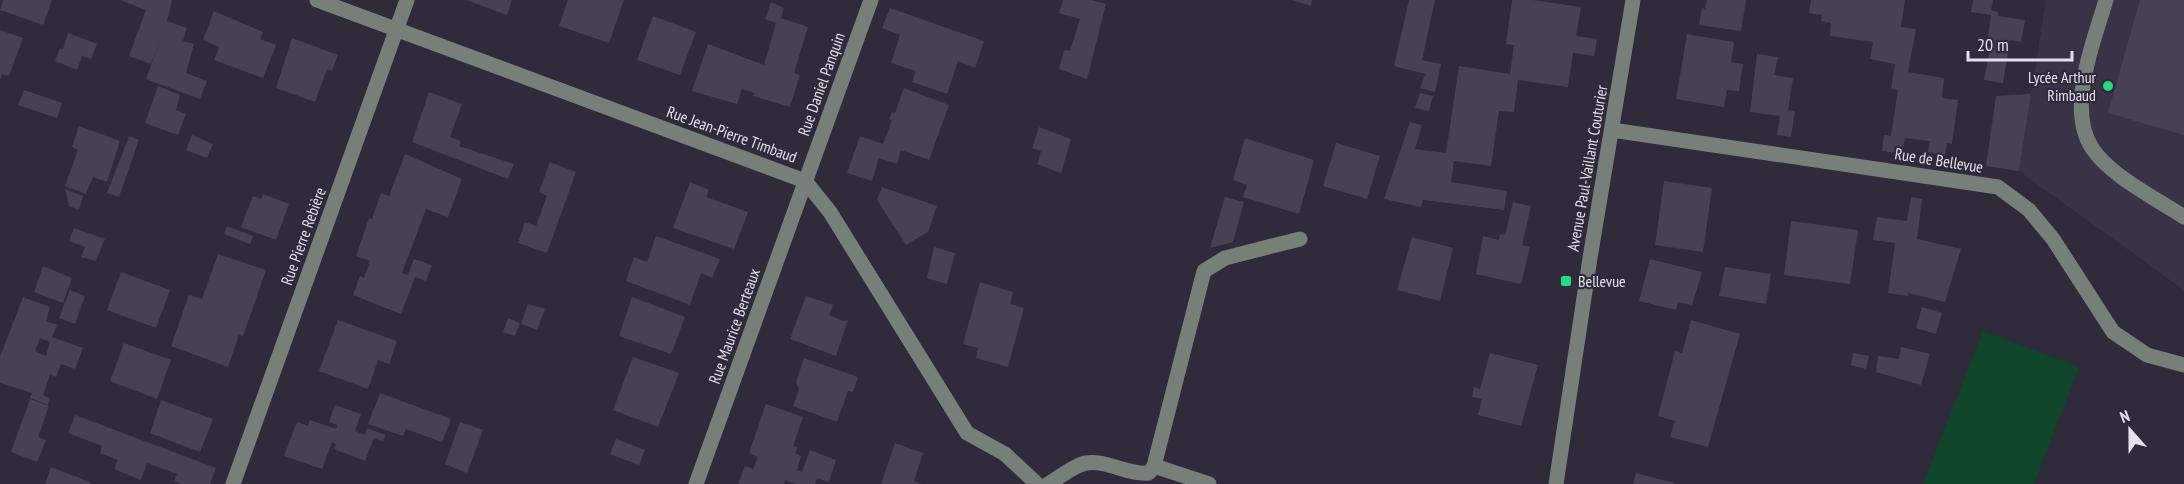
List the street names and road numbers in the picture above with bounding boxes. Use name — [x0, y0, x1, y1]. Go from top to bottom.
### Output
street label: Rue Daniel Panquin — [793, 30, 849, 138]
street label: Avenue Paul-Vaillant Couturier — [1563, 83, 1612, 253]
street label: Rue Jean-Pierre Timbaud — [664, 101, 800, 167]
street label: Rue de Bellevue — [1893, 143, 1985, 177]
street label: Rue Pierre Rebière — [276, 184, 330, 288]
street label: Rue Maurice Berteaux — [704, 265, 764, 386]

